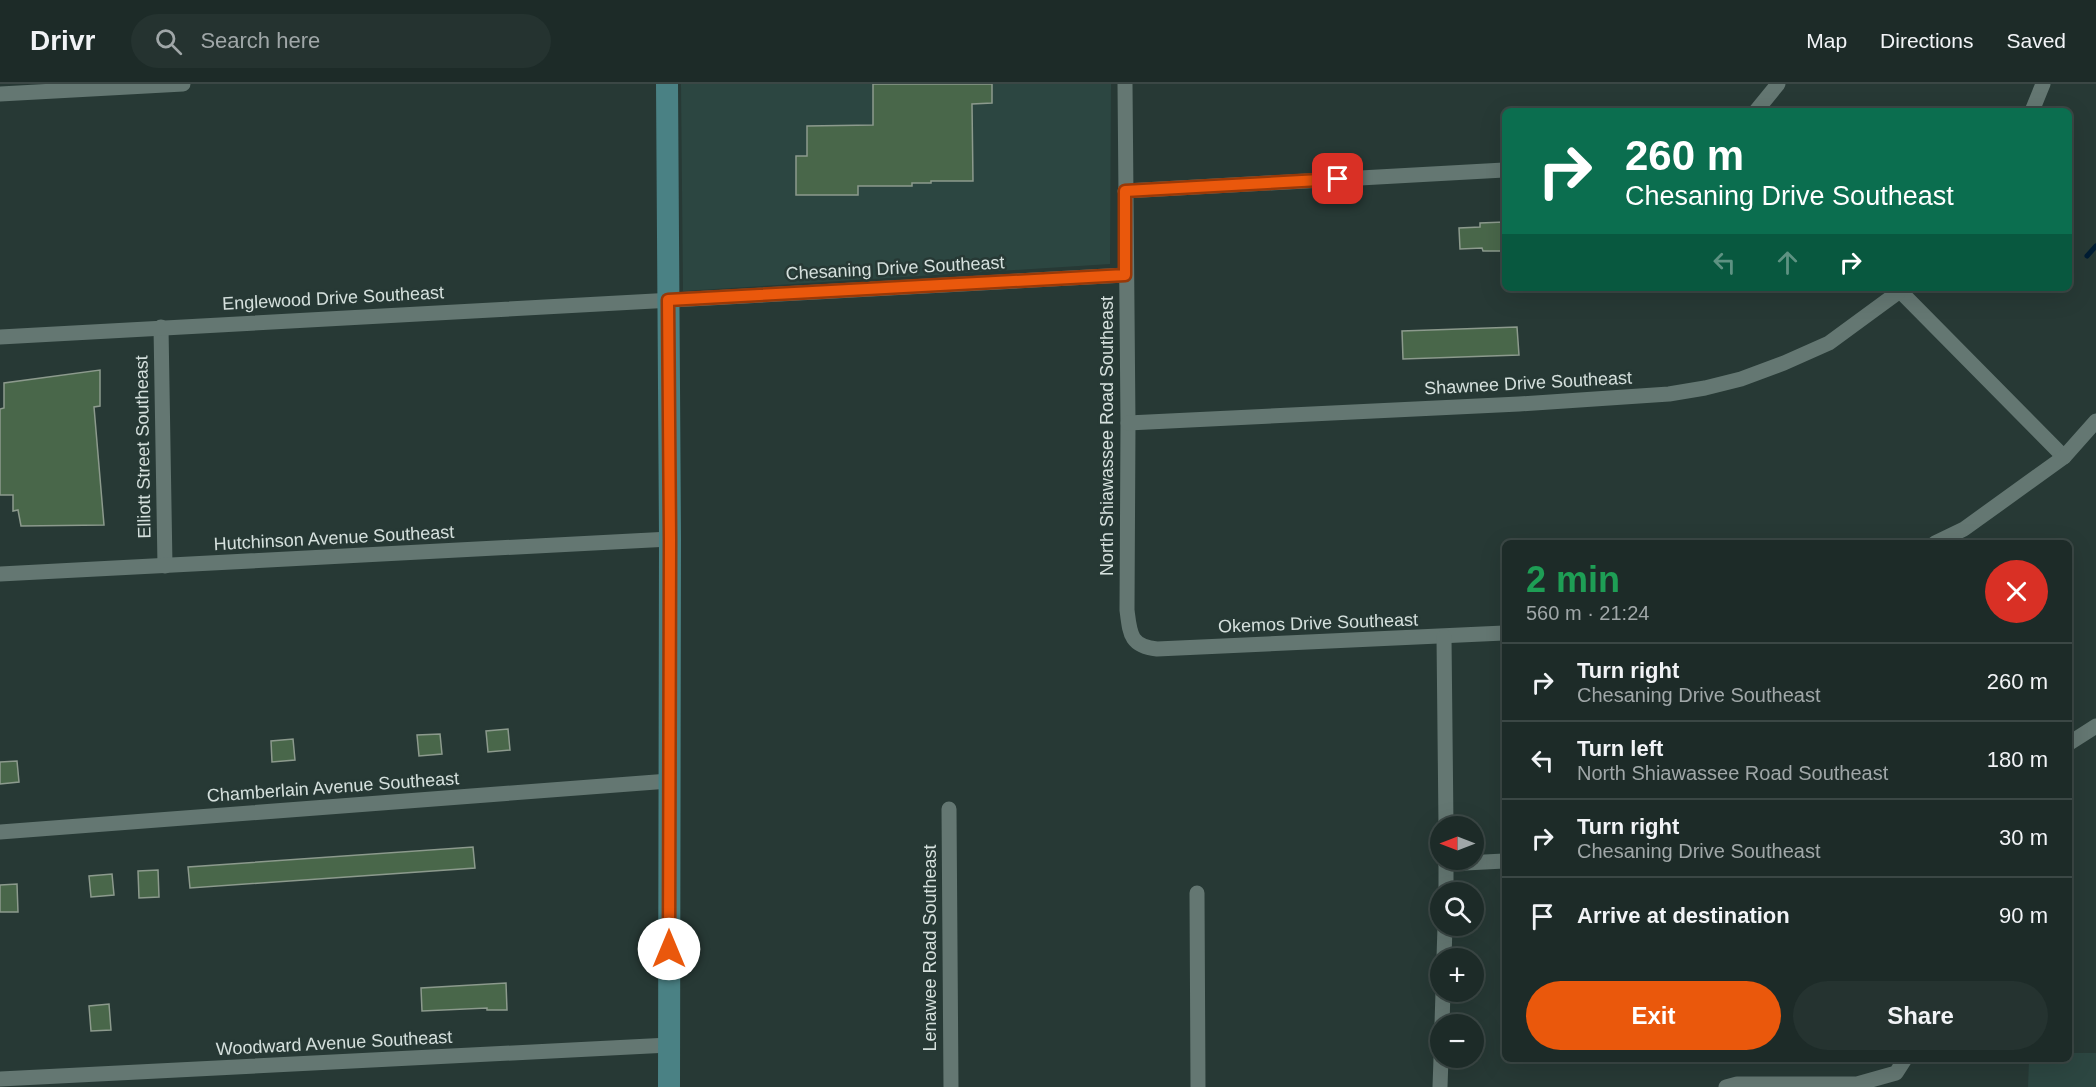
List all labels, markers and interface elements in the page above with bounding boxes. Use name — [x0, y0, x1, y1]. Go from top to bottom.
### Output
search box — [131, 14, 551, 68]
text: Drivr — [30, 25, 95, 56]
icon: search — [152, 25, 185, 58]
text: Search here — [200, 28, 320, 53]
text: Map — [1806, 29, 1847, 52]
text: Directions — [1880, 29, 1973, 52]
text: Saved — [2006, 29, 2066, 52]
icon: right — [1526, 132, 1604, 210]
text: 260 m — [1625, 132, 1744, 179]
pin — [1312, 153, 1363, 204]
icon: arrive — [1321, 162, 1354, 195]
text: Chesaning Drive Southeast — [1625, 181, 1954, 211]
icon: left — [1708, 246, 1741, 279]
icon: ahead — [1771, 246, 1804, 279]
icon: right — [1834, 246, 1867, 279]
street label: Chesaning Drive Southeast — [785, 252, 1005, 284]
street label: Englewood Drive Southeast — [222, 282, 444, 314]
street label: North Shiawassee Road Southeast — [1097, 296, 1117, 576]
street label: Elliott Street Southeast — [131, 355, 155, 539]
street label: Shawnee Drive Southeast — [1424, 368, 1632, 398]
street label: Hutchinson Avenue Southeast — [213, 522, 455, 554]
text: 2 min — [1526, 559, 1620, 600]
button: close — [1985, 560, 2048, 623]
text: 560 m · 21:24 — [1526, 602, 1649, 624]
street label: Okemos Drive Southeast — [1218, 610, 1418, 636]
text: Turn right — [1577, 658, 1679, 683]
icon: right — [1526, 666, 1559, 699]
text: 260 m — [1987, 669, 2048, 694]
text: Chesaning Drive Southeast — [1577, 684, 1820, 706]
text: Turn left — [1577, 736, 1663, 761]
icon: left — [1526, 744, 1559, 777]
text: 180 m — [1987, 747, 2048, 772]
text: North Shiawassee Road Southeast — [1577, 762, 1888, 784]
street label: Chamberlain Avenue Southeast — [206, 768, 460, 806]
text: Turn right — [1577, 814, 1679, 839]
north arrow — [1430, 816, 1484, 870]
map controls — [1430, 816, 1484, 1068]
icon: right — [1526, 822, 1559, 855]
text: 30 m — [1999, 825, 2048, 850]
text: Chesaning Drive Southeast — [1577, 840, 1820, 862]
street label: Lenawee Road Southeast — [920, 844, 940, 1052]
button: search — [1430, 882, 1484, 936]
icon: arrive — [1526, 900, 1559, 933]
text: Arrive at destination — [1577, 903, 1790, 928]
text: 90 m — [1999, 903, 2048, 928]
position arrow — [637, 917, 701, 981]
button: + — [1430, 948, 1484, 1002]
button: Exit — [1526, 981, 1781, 1050]
button: Share — [1793, 981, 2048, 1050]
button: − — [1430, 1014, 1484, 1068]
street label: Woodward Avenue Southeast — [215, 1027, 453, 1059]

